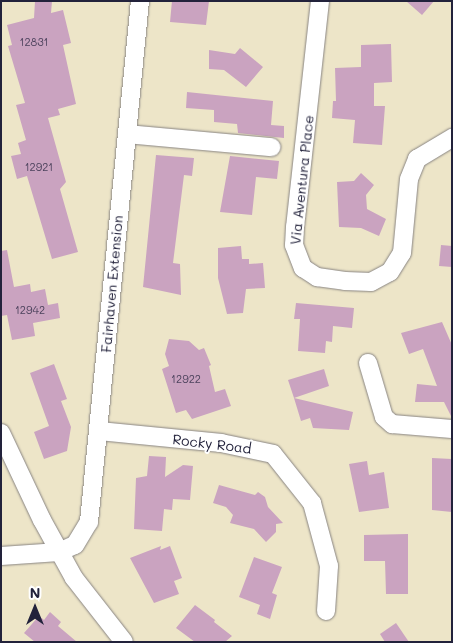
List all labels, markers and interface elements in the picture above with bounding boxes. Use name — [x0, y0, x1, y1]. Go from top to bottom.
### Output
house number: 12831 — [19, 35, 49, 49]
street label: Via Aventura Place — [287, 114, 317, 246]
house number: 12921 — [25, 160, 53, 174]
street label: Fairhaven Extension — [98, 215, 126, 353]
house number: 12942 — [15, 303, 45, 317]
house number: 12922 — [171, 372, 201, 386]
street label: Rocky Road — [171, 431, 253, 457]
north arrow — [10, 583, 60, 633]
text: N — [30, 583, 40, 602]

